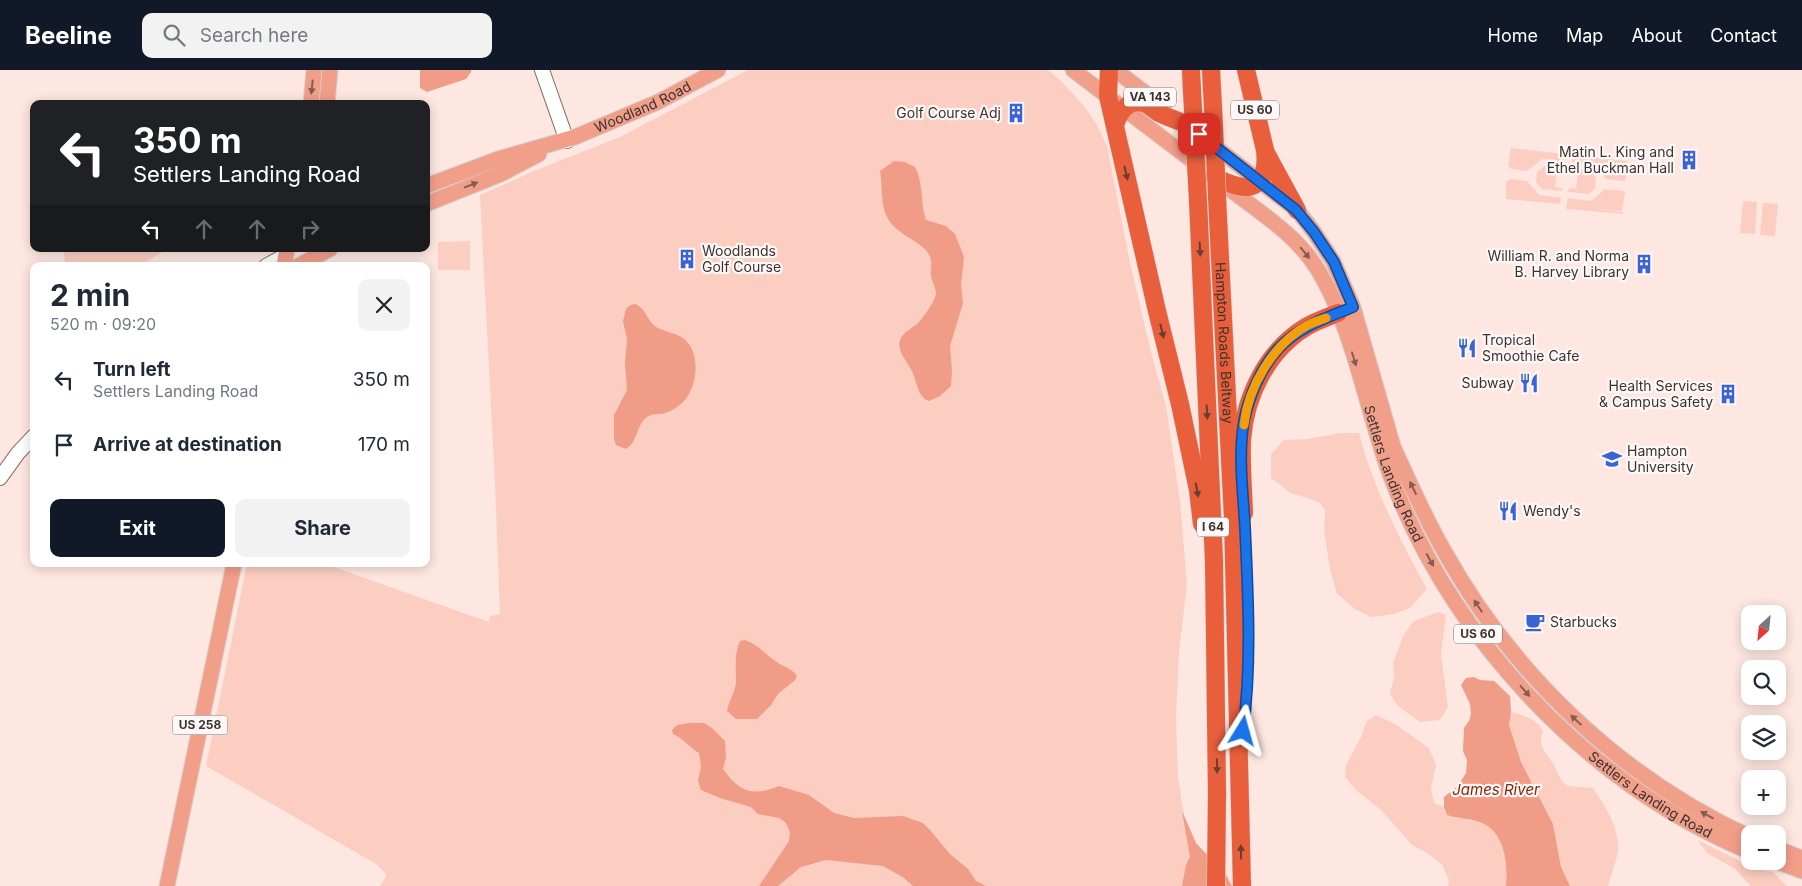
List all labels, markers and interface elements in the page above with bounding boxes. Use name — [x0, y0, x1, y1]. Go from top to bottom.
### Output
search box — [142, 13, 492, 58]
text: Beeline — [25, 21, 112, 50]
icon: search — [160, 21, 188, 49]
text: Search here — [200, 24, 308, 47]
text: Home — [1488, 25, 1538, 46]
text: Map — [1566, 25, 1603, 46]
text: About — [1631, 25, 1682, 46]
text: Contact — [1710, 25, 1777, 46]
street label: Woodland Road — [592, 77, 694, 136]
one-way arrow — [308, 79, 316, 95]
road number: VA 143 — [1124, 88, 1176, 106]
road number: US 60 — [1231, 100, 1279, 120]
building icon: Golf Course Adj — [1005, 102, 1027, 124]
place label: Golf Course Adj — [896, 104, 1001, 121]
pin — [1178, 113, 1220, 155]
text: 350 m — [133, 119, 242, 161]
icon: left — [50, 120, 115, 185]
icon: arrive — [1185, 120, 1213, 148]
place label: Matin L. King and Ethel Buckman Hall — [1547, 143, 1674, 176]
building icon: Matin L. King and Ethel Buckman Hall — [1678, 149, 1700, 171]
text: Settlers Landing Road — [133, 161, 360, 187]
one-way arrow — [1122, 165, 1130, 181]
one-way arrow — [464, 181, 479, 189]
icon: left — [137, 215, 165, 243]
icon: ahead — [190, 215, 218, 243]
icon: ahead — [243, 215, 271, 243]
icon: right — [296, 215, 324, 243]
one-way arrow — [1197, 241, 1205, 257]
place label: Woodlands Golf Course — [702, 242, 781, 275]
one-way arrow — [1300, 246, 1311, 259]
place label: William R. and Norma B. Harvey Library — [1487, 247, 1629, 280]
building icon: Woodlands Golf Course — [676, 248, 698, 270]
building icon: William R. and Norma B. Harvey Library — [1633, 253, 1655, 275]
street label: Hampton Roads Beltway — [1212, 261, 1237, 424]
text: 2 min — [50, 277, 130, 313]
button: close — [358, 279, 410, 331]
text: 520 m · 09:20 — [50, 314, 156, 334]
one-way arrow — [1158, 324, 1166, 339]
place label: Tropical Smoothie Cafe — [1482, 331, 1579, 364]
restaurant icon: Tropical Smoothie Cafe — [1456, 337, 1478, 359]
one-way arrow — [1350, 352, 1358, 367]
text: Turn left — [93, 358, 171, 381]
icon: left — [50, 366, 78, 394]
text: 350 m — [353, 368, 410, 391]
restaurant icon: Subway — [1518, 372, 1540, 394]
place label: Subway — [1461, 374, 1514, 391]
place label: Health Services & Campus Safety — [1599, 377, 1713, 410]
text: Settlers Landing Road — [93, 381, 258, 401]
building icon: Health Services & Campus Safety — [1717, 383, 1739, 405]
street label: Settlers Landing Road — [1361, 403, 1427, 545]
one-way arrow — [1204, 404, 1212, 420]
icon: arrive — [50, 431, 78, 459]
text: Arrive at destination — [93, 433, 282, 456]
text: 170 m — [358, 433, 410, 456]
place label: Hampton University — [1627, 442, 1694, 475]
school or university icon: Hampton University — [1601, 448, 1623, 470]
one-way arrow — [1408, 481, 1416, 495]
one-way arrow — [1194, 482, 1202, 498]
button: Exit — [50, 499, 225, 557]
button: Share — [235, 499, 410, 557]
restaurant icon: Wendy's — [1497, 500, 1519, 522]
place label: Wendy's — [1523, 502, 1581, 519]
road number: I 64 — [1197, 518, 1229, 537]
one-way arrow — [1426, 552, 1434, 567]
one-way arrow — [1473, 599, 1483, 613]
north arrow — [1741, 605, 1786, 650]
map controls — [1741, 605, 1786, 870]
cafe icon: Starbucks — [1524, 611, 1546, 633]
place label: Starbucks — [1550, 613, 1617, 630]
road number: US 60 — [1454, 624, 1502, 644]
button: search — [1741, 660, 1786, 705]
one-way arrow — [1519, 685, 1531, 697]
position arrow — [1216, 704, 1268, 756]
one-way arrow — [1570, 714, 1582, 726]
button: layers — [1741, 715, 1786, 760]
road number: US 258 — [172, 716, 228, 734]
street label: Settlers Landing Road — [1585, 747, 1715, 841]
one-way arrow — [1213, 759, 1221, 775]
button: + — [1741, 770, 1786, 815]
water label: James River — [1452, 780, 1540, 799]
one-way arrow — [1699, 811, 1714, 819]
button: − — [1741, 825, 1786, 870]
one-way arrow — [1237, 843, 1245, 859]

